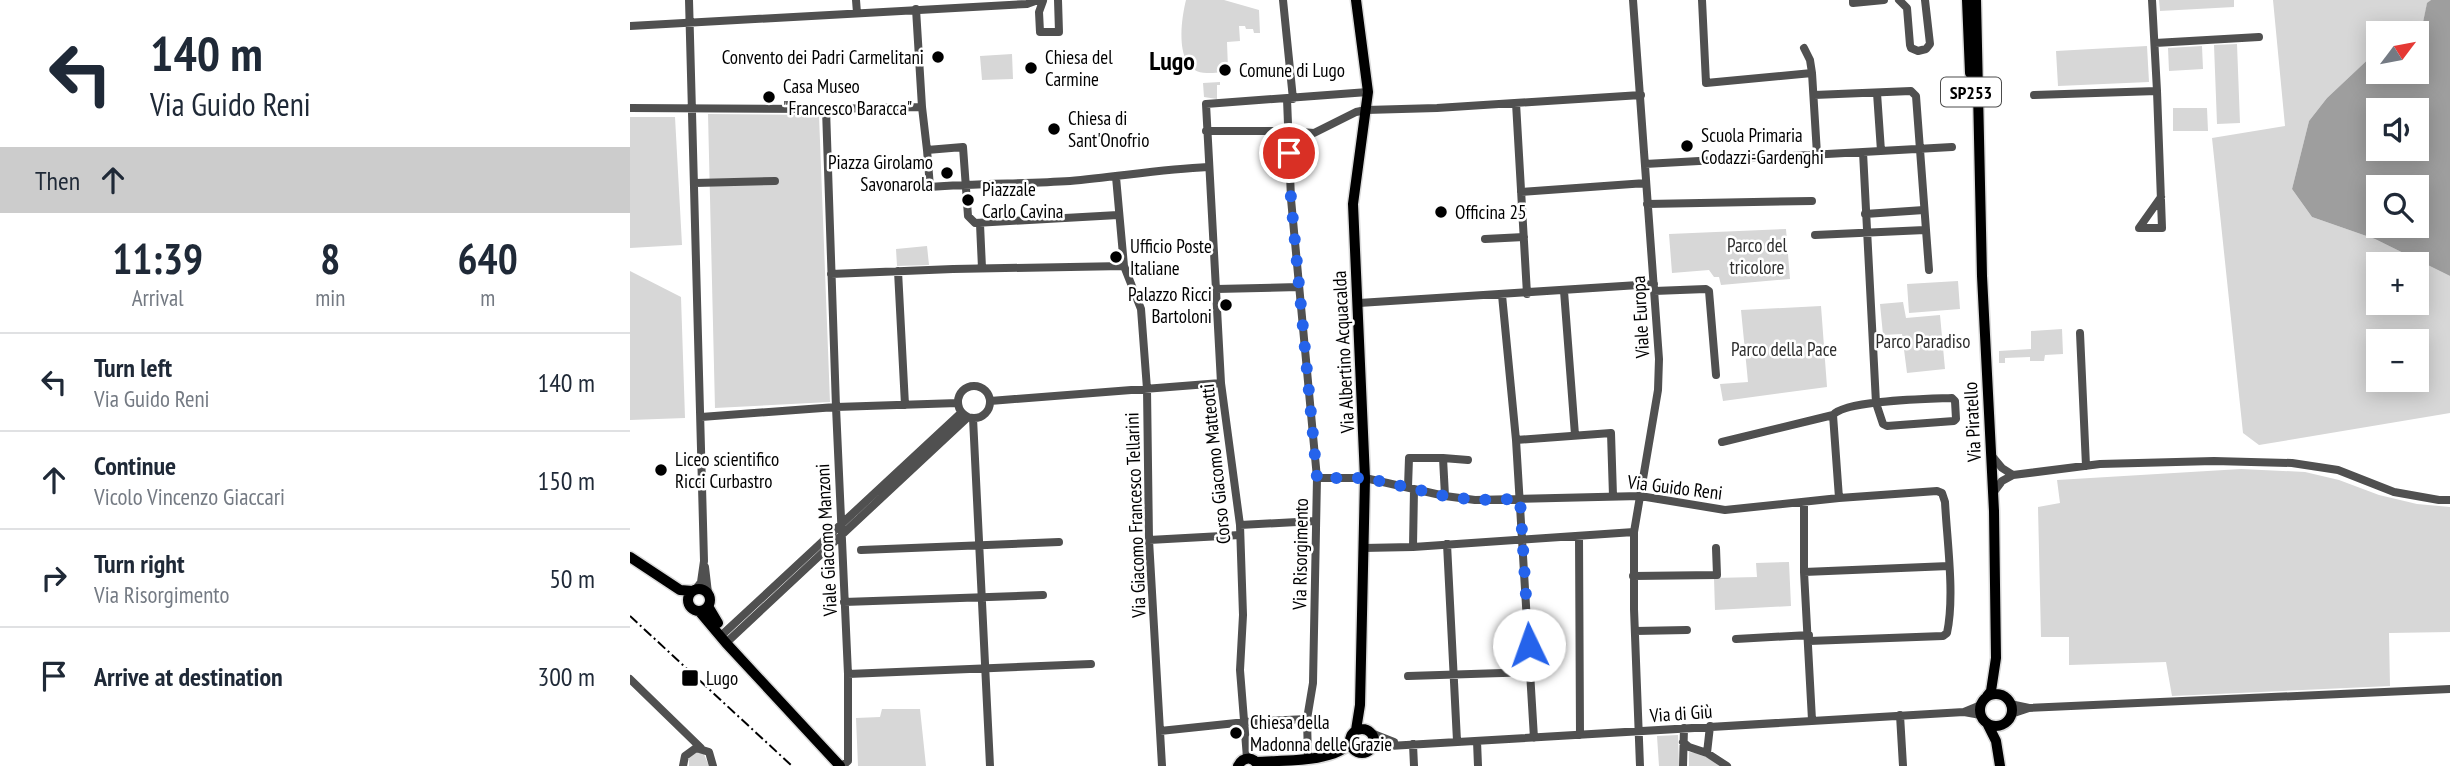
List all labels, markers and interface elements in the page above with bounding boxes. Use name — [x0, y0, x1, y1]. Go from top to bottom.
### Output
text: 140 m — [150, 21, 263, 85]
north arrow — [2366, 21, 2429, 84]
map controls — [2366, 21, 2429, 392]
icon: left — [35, 28, 126, 119]
district label: Lugo — [1149, 44, 1195, 77]
place label: Convento dei Padri Carmelitani — [722, 45, 924, 69]
place label: Chiesa del Carmine — [1045, 45, 1113, 91]
marker: Convento dei Padri Carmelitani — [930, 49, 946, 65]
place label: Comune di Lugo — [1239, 58, 1345, 82]
marker: Chiesa del Carmine — [1023, 60, 1039, 76]
marker: Comune di Lugo — [1217, 62, 1233, 78]
place label: Casa Museo "Francesco Baracca" — [783, 74, 912, 120]
road number: SP253 — [1941, 78, 2001, 106]
text: Via Guido Reni — [150, 83, 311, 125]
marker: Casa Museo "Francesco Baracca" — [761, 89, 777, 105]
button: sound — [2366, 98, 2429, 161]
place label: Chiesa di Sant'Onofrio — [1068, 106, 1149, 152]
marker: Chiesa di Sant'Onofrio — [1046, 121, 1062, 137]
pin — [1259, 123, 1319, 183]
place label: Scuola Primaria Codazzi-Gardenghi — [1701, 123, 1824, 169]
icon: arrive — [1270, 134, 1308, 172]
marker: Scuola Primaria Codazzi-Gardenghi — [1679, 138, 1695, 154]
place label: Piazza Girolamo Savonarola — [828, 150, 933, 196]
icon: ahead — [94, 161, 132, 199]
text: Then — [35, 164, 80, 197]
marker: Piazza Girolamo Savonarola — [939, 165, 955, 181]
button: search — [2366, 175, 2429, 238]
place label: Piazzale Carlo Cavina — [982, 177, 1063, 223]
marker: Piazzale Carlo Cavina — [960, 192, 976, 208]
place label: Officina 25 — [1455, 200, 1527, 224]
marker: Officina 25 — [1433, 204, 1449, 220]
text: 11:39 — [112, 231, 203, 286]
text: 8 — [320, 231, 340, 286]
text: 640 — [458, 231, 518, 286]
park label: Parco del tricolore — [1727, 233, 1788, 279]
place label: Ufficio Poste Italiane — [1130, 234, 1212, 280]
marker: Ufficio Poste Italiane — [1108, 249, 1124, 265]
button: + — [2366, 252, 2429, 315]
street label: Via Albertino Acquacalda — [1327, 270, 1359, 435]
street label: Viale Europa — [1626, 275, 1654, 360]
place label: Palazzo Ricci Bartoloni — [1128, 282, 1212, 328]
text: Arrival — [132, 283, 184, 312]
text: min — [315, 283, 345, 312]
text: m — [480, 283, 495, 312]
marker: Palazzo Ricci Bartoloni — [1218, 297, 1234, 313]
park label: Parco Paradiso — [1876, 329, 1970, 353]
button: − — [2366, 329, 2429, 392]
park label: Parco della Pace — [1731, 337, 1837, 361]
text: Turn left — [94, 351, 172, 384]
icon: left — [35, 363, 73, 401]
text: 140 m — [537, 366, 595, 399]
street label: Via Piratello — [1958, 381, 1986, 464]
street label: Corso Giacomo Matteotti — [1195, 383, 1235, 545]
text: Via Guido Reni — [94, 384, 210, 413]
street label: Via Giacomo Francesco Tellarini — [1119, 412, 1151, 619]
place label: Liceo scientifico Ricci Curbastro — [675, 447, 779, 493]
text: Continue — [94, 449, 176, 482]
icon: ahead — [35, 461, 73, 499]
marker: Liceo scientifico Ricci Curbastro — [653, 462, 669, 478]
street label: Viale Giacomo Manzoni — [810, 463, 842, 618]
text: 150 m — [537, 464, 595, 497]
street label: Via Guido Reni — [1625, 469, 1724, 505]
text: Vicolo Vincenzo Giaccari — [94, 482, 285, 511]
street label: Via Risorgimento — [1287, 498, 1313, 611]
text: Turn right — [94, 547, 185, 580]
icon: right — [35, 559, 73, 597]
text: 50 m — [549, 562, 595, 595]
text: Via Risorgimento — [94, 580, 229, 609]
position arrow — [1492, 608, 1566, 682]
icon: arrive — [35, 657, 73, 695]
text: Arrive at destination — [94, 660, 283, 693]
text: 300 m — [537, 660, 595, 693]
place label: Lugo — [706, 666, 738, 690]
marker: Lugo — [680, 668, 700, 688]
street label: Via di Giù — [1648, 699, 1713, 727]
place label: Chiesa della Madonna delle Grazie — [1250, 710, 1392, 756]
marker: Chiesa della Madonna delle Grazie — [1228, 725, 1244, 741]

